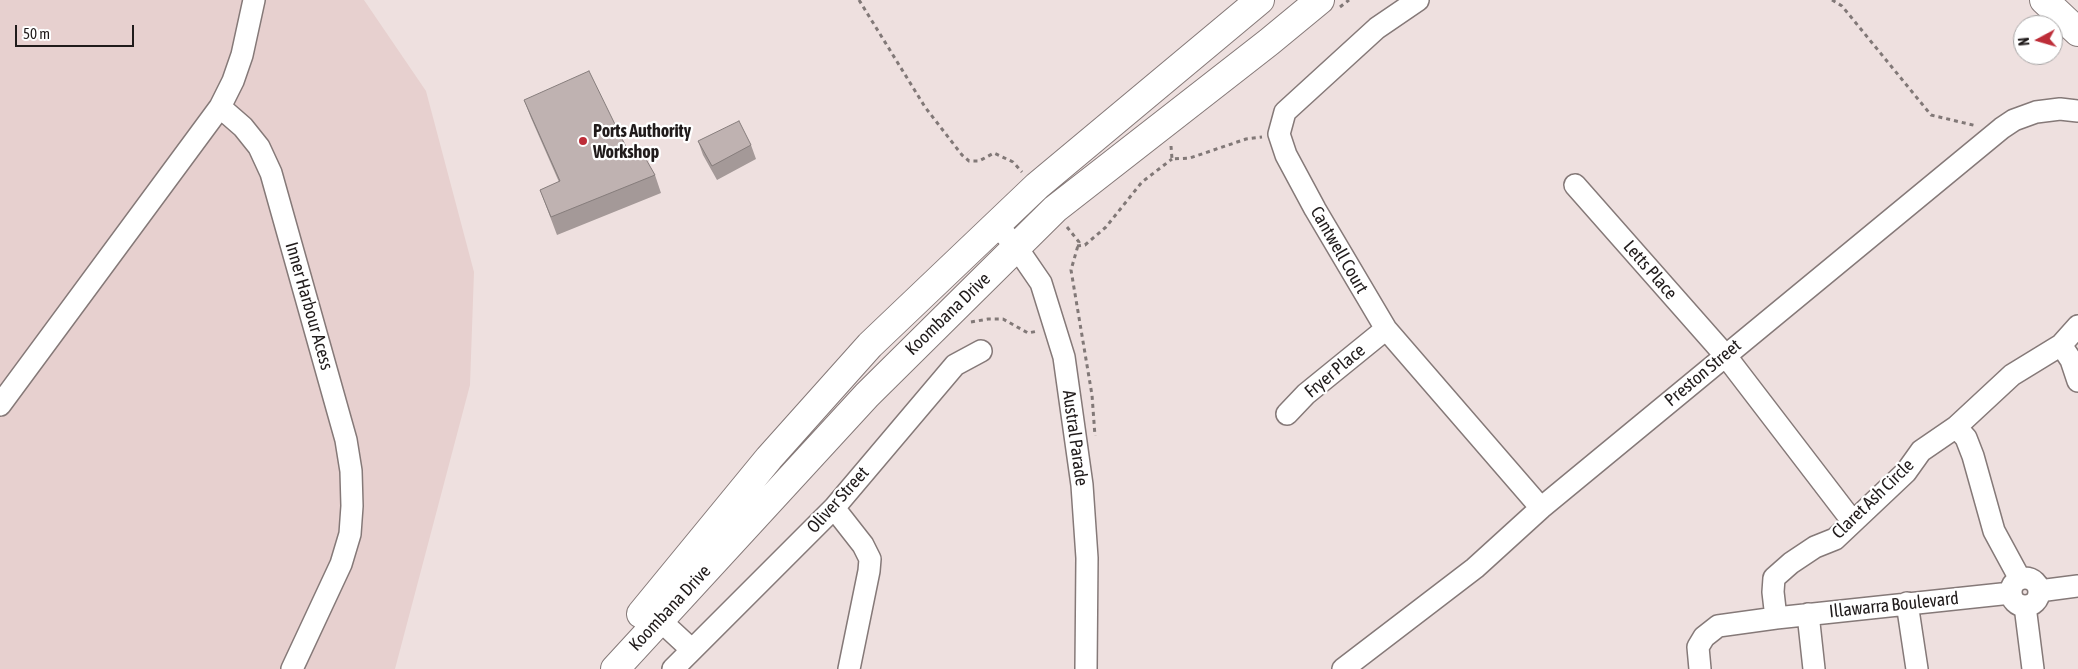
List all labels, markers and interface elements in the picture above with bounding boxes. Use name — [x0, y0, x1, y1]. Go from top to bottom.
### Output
scale bar — [18, 15, 136, 47]
north arrow — [2013, 15, 2063, 65]
text: 50 m — [23, 25, 50, 42]
text: N — [2016, 37, 2032, 46]
place label: Ports Authority Workshop — [593, 120, 691, 162]
marker: Ports Authority Workshop — [577, 135, 589, 147]
street label: Cantwell Court — [1305, 203, 1373, 297]
street label: Letts Place — [1619, 236, 1681, 304]
street label: Inner Harbour Acess — [280, 240, 338, 372]
street label: Koombana Drive — [901, 268, 995, 360]
street label: Preston Street — [1661, 335, 1745, 411]
street label: Fryer Place — [1300, 340, 1370, 402]
street label: Austral Parade — [1058, 389, 1092, 487]
street label: Claret Ash Circle — [1827, 455, 1919, 543]
street label: Oliver Street — [803, 462, 873, 538]
street label: Koombana Drive — [625, 561, 715, 655]
street label: Illawarra Boulevard — [1828, 587, 1960, 623]

